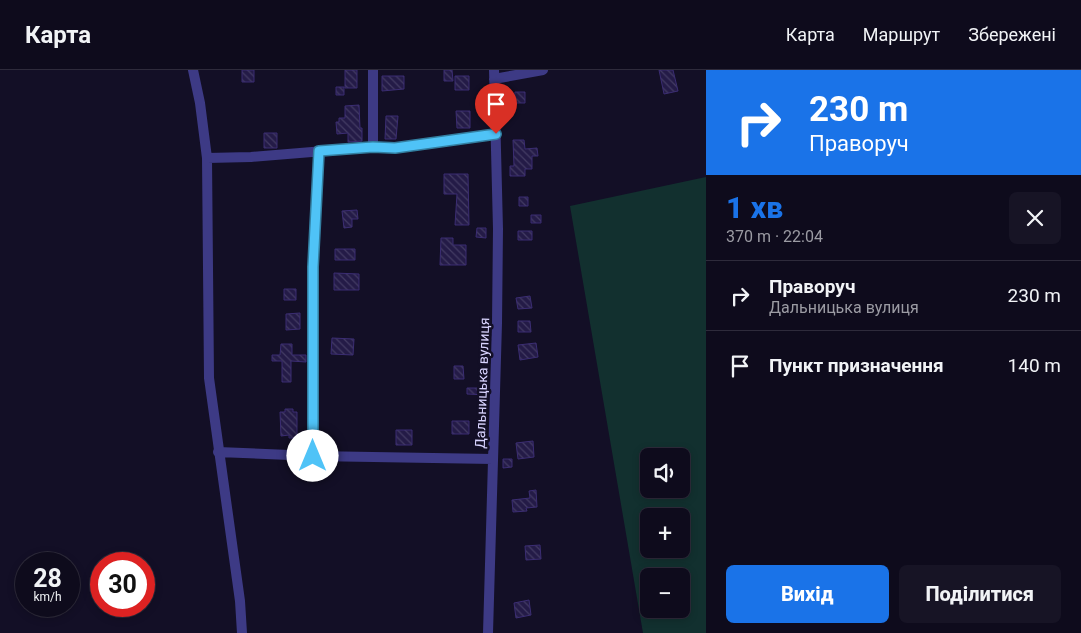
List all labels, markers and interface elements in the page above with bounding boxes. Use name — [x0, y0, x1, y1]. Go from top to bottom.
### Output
text: Карта — [25, 21, 91, 49]
text: Карта — [786, 24, 835, 45]
text: Маршрут — [863, 24, 940, 45]
text: Збережені — [968, 24, 1056, 45]
pin — [475, 83, 517, 134]
text: 230 m — [809, 89, 908, 130]
icon: arrive — [482, 90, 510, 118]
icon: right — [726, 90, 791, 155]
text: Праворуч — [809, 131, 909, 156]
text: 1 хв — [726, 190, 783, 225]
button: close — [1009, 192, 1061, 244]
text: 370 m · 22:04 — [726, 227, 823, 246]
text: Праворуч — [769, 275, 855, 298]
icon: right — [726, 282, 754, 310]
text: 230 m — [1008, 284, 1061, 307]
text: Дальницька вулиця — [769, 298, 919, 317]
street label: Дальницька вулиця — [472, 317, 492, 449]
icon: arrive — [726, 352, 754, 380]
text: Пункт призначення — [769, 354, 944, 377]
text: 140 m — [1008, 354, 1061, 377]
position arrow — [286, 429, 338, 481]
map controls — [640, 448, 690, 618]
button: sound — [640, 448, 690, 498]
button: + — [640, 508, 690, 558]
speed limit sign: 30 — [90, 552, 155, 617]
text: 28 — [33, 564, 62, 593]
button: Вихід — [726, 565, 889, 623]
button: Поділитися — [899, 565, 1061, 623]
button: − — [640, 568, 690, 618]
text: km/h — [33, 590, 62, 604]

